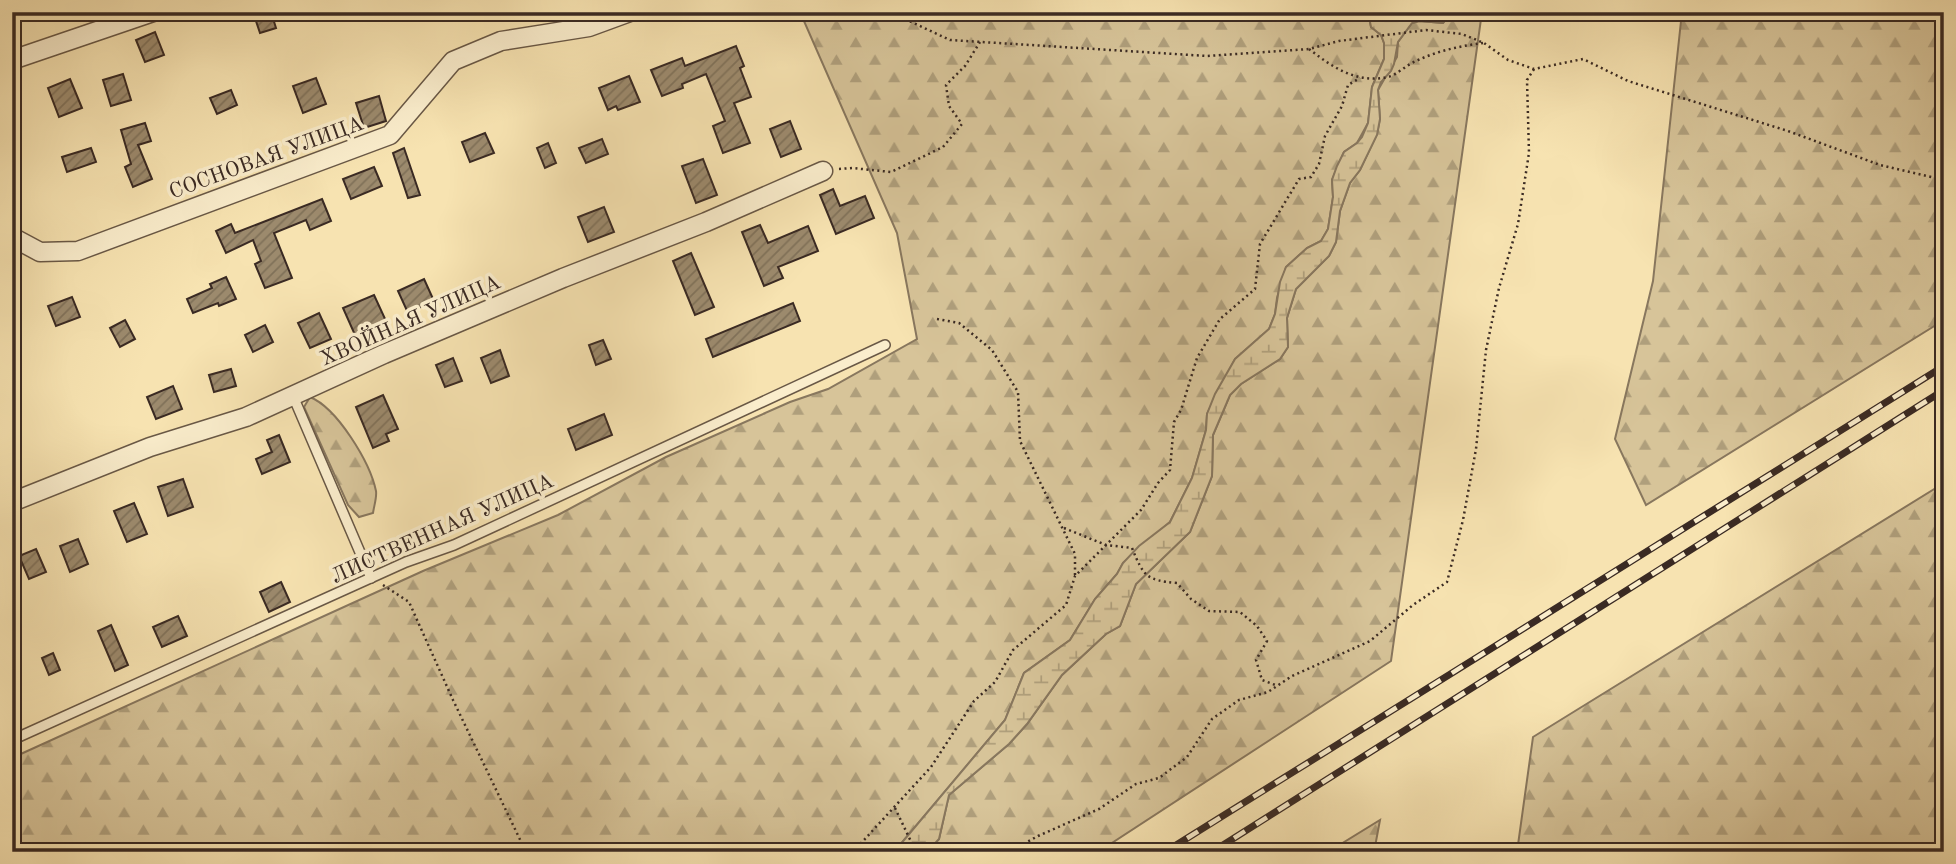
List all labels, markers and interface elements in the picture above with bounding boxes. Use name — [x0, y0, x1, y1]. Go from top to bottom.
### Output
street label: СОСНОВАЯ УЛИЦА — [167, 113, 366, 203]
street label: ХВОЙНАЯ УЛИЦА — [315, 268, 504, 371]
street label: ЛИСТВЕННАЯ УЛИЦА — [328, 471, 557, 588]

